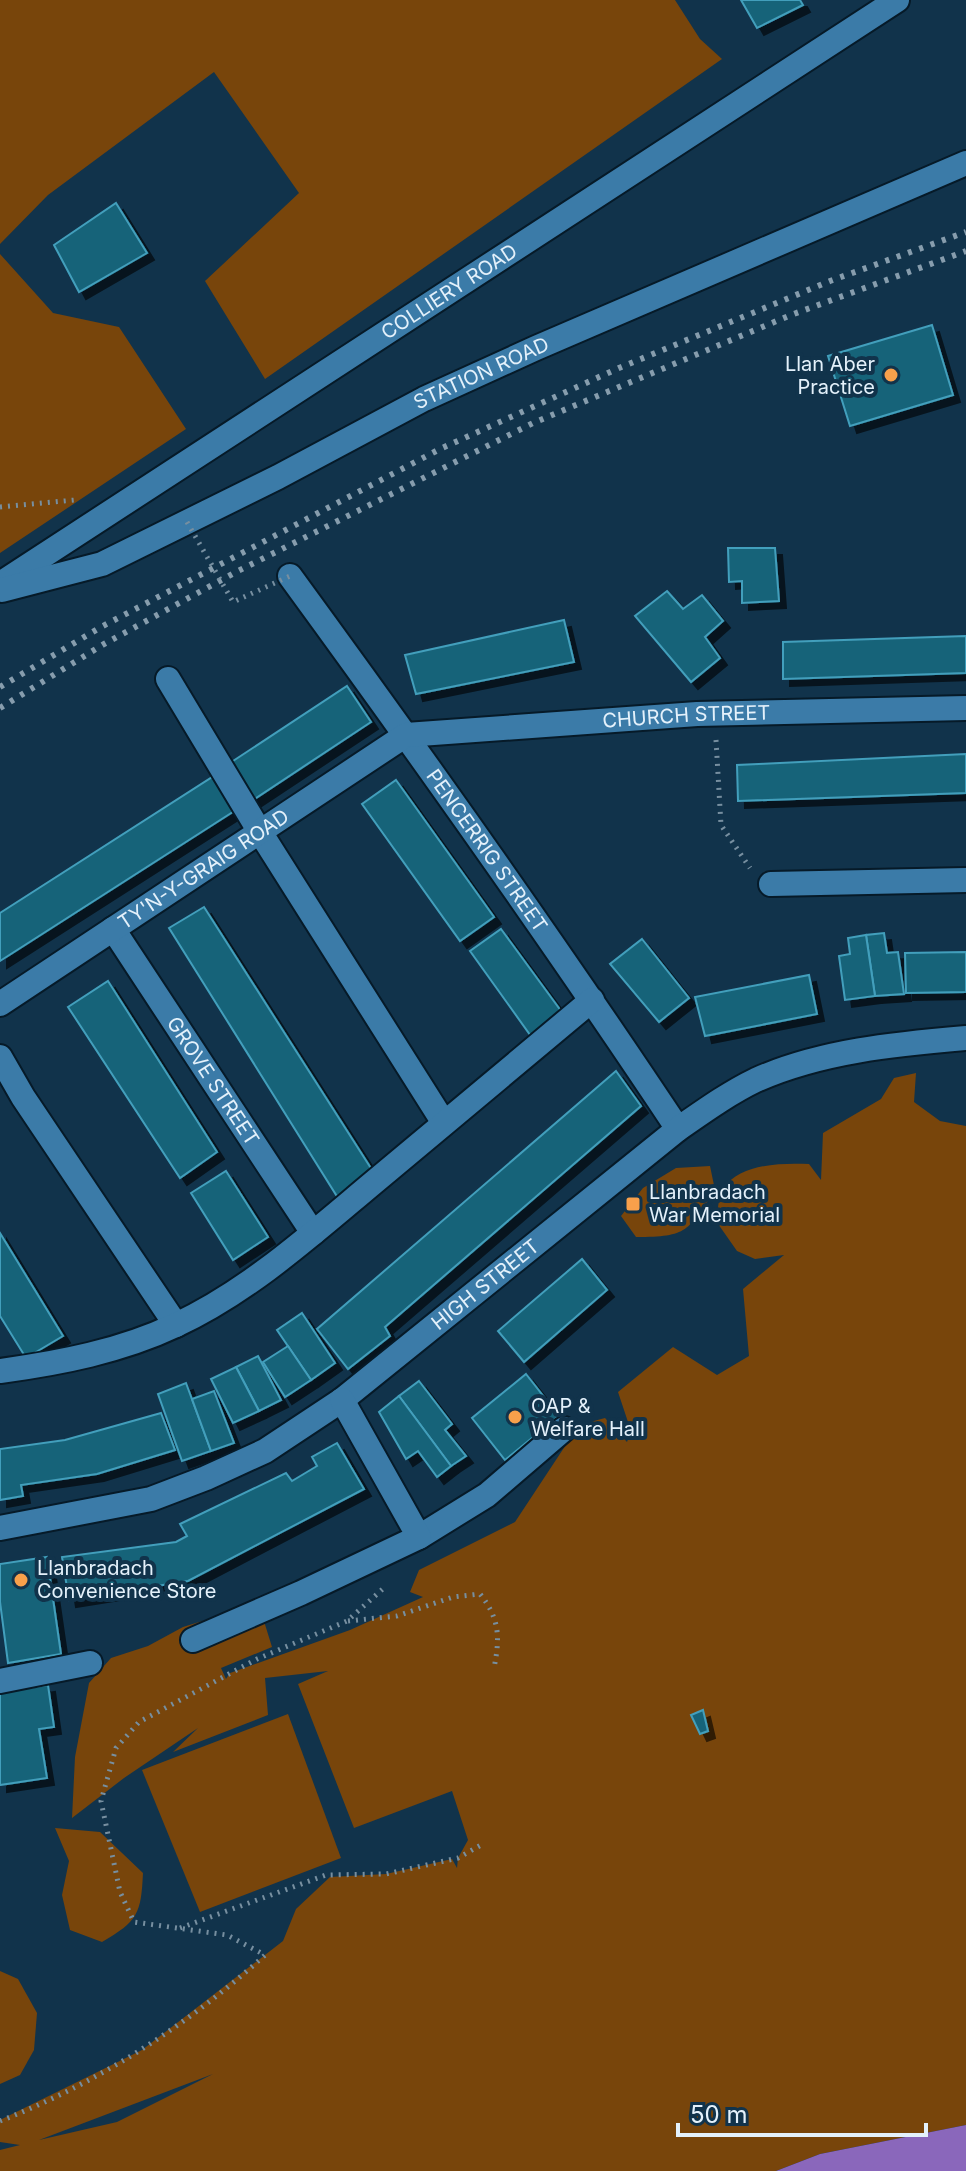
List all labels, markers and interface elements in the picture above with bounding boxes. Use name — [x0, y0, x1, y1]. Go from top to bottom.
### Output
street label: COLLIERY ROAD — [377, 239, 522, 345]
street label: STATION ROAD — [409, 332, 553, 414]
place label: Llan Aber Practice — [785, 352, 875, 399]
marker: Llan Aber Practice — [882, 366, 900, 384]
street label: CHURCH STREET — [602, 700, 770, 733]
street label: PENCERRIG STREET — [421, 764, 553, 937]
street label: TY'N-Y-GRAIG ROAD — [113, 804, 293, 934]
street label: GROVE STREET — [162, 1012, 264, 1150]
place label: Llanbradach War Memorial — [649, 1180, 780, 1227]
marker: Llanbradach War Memorial — [624, 1195, 642, 1213]
street label: HIGH STREET — [427, 1234, 544, 1335]
place label: OAP & Welfare Hall — [531, 1394, 645, 1441]
marker: OAP & Welfare Hall — [506, 1408, 524, 1426]
place label: Llanbradach Convenience Store — [37, 1556, 217, 1603]
marker: Llanbradach Convenience Store — [12, 1571, 30, 1589]
scale bar — [678, 2087, 926, 2137]
text: 50 m — [690, 2100, 748, 2129]

